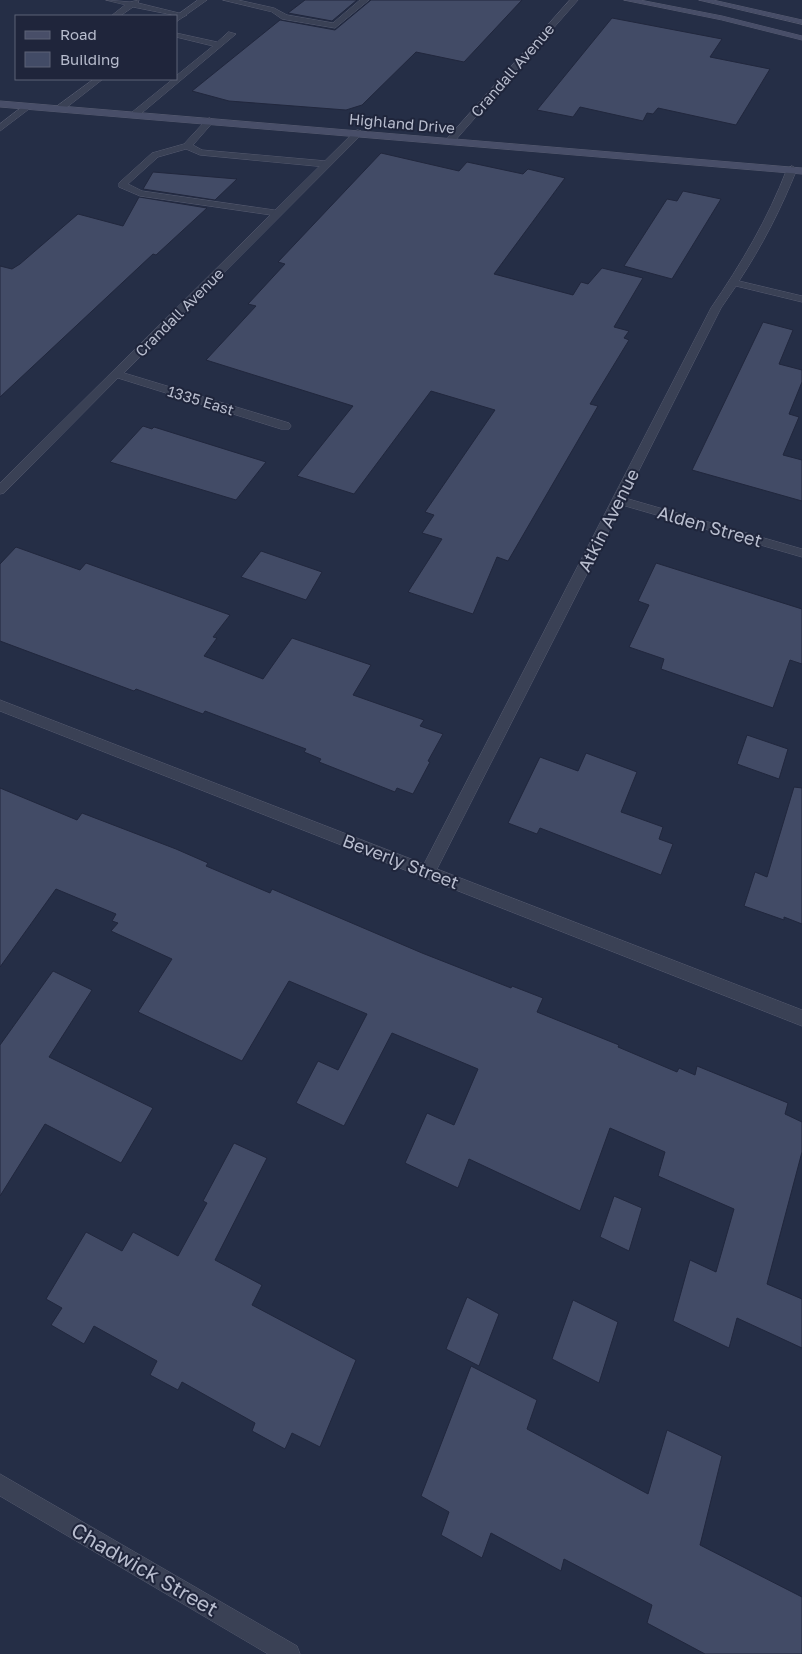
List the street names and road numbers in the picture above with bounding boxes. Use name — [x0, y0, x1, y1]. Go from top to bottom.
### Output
street label: Crandall Avenue — [467, 19, 558, 120]
street label: Highland Drive — [348, 109, 456, 137]
street label: Crandall Avenue — [131, 264, 227, 360]
street label: 1335 East — [166, 381, 236, 419]
street label: Atkin Avenue — [573, 465, 643, 575]
street label: Alden Street — [655, 501, 765, 551]
street label: Beverly Street — [340, 829, 462, 893]
street label: Chadwick Street — [67, 1516, 223, 1622]

